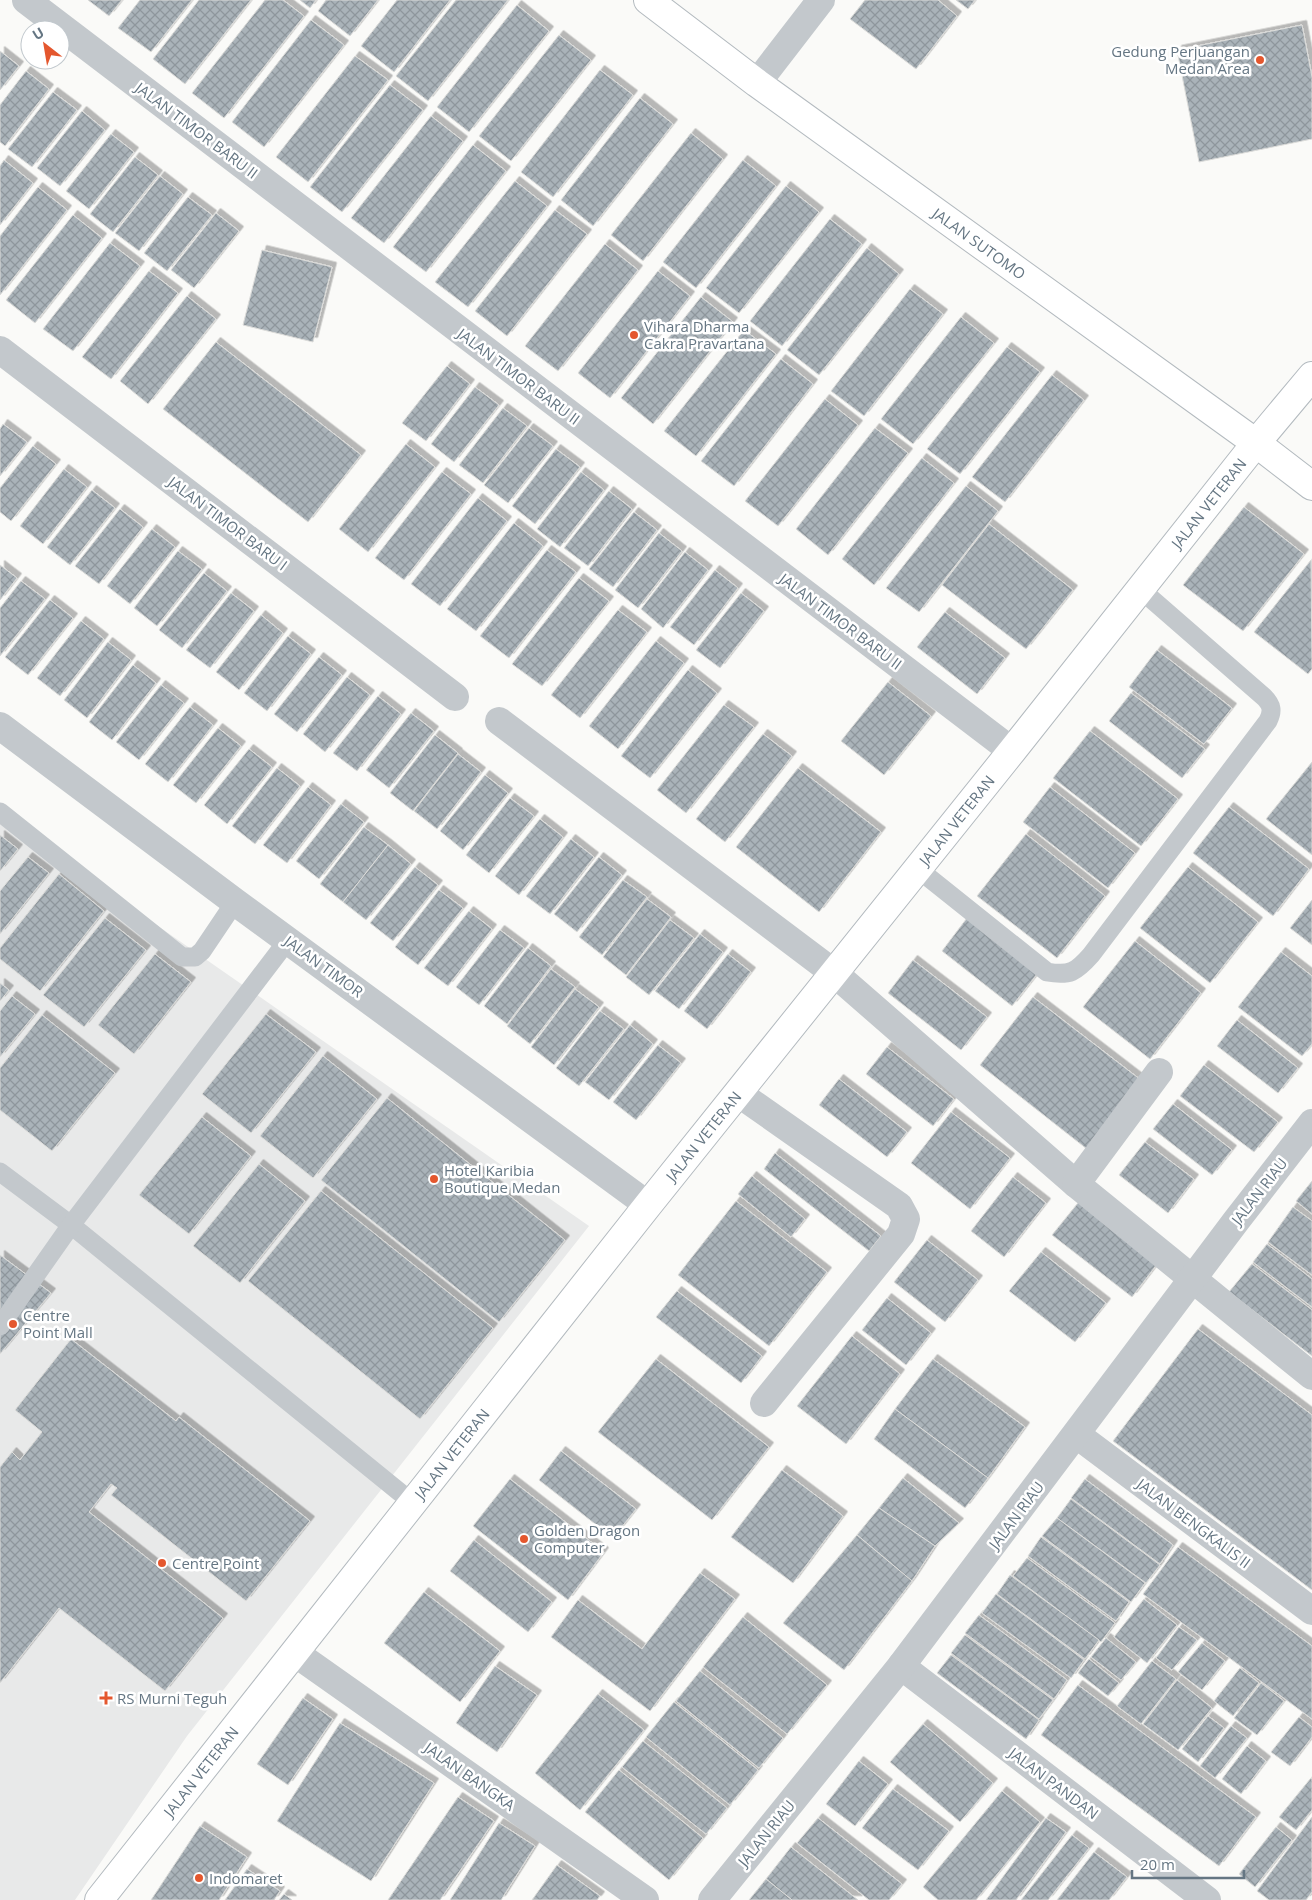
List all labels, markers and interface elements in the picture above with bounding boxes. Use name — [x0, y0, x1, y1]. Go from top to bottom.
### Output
north arrow — [20, 20, 70, 70]
text: U — [29, 23, 47, 44]
place label: Gedung Perjuangan Medan Area — [1111, 41, 1250, 78]
marker: Gedung Perjuangan Medan Area — [1254, 54, 1266, 66]
street label: JALAN TIMOR BARU II — [130, 76, 262, 183]
street label: JALAN SUTOMO — [927, 202, 1030, 284]
place label: Vihara Dharma Cakra Pravartana — [644, 316, 765, 353]
street label: JALAN TIMOR BARU II — [452, 322, 584, 429]
marker: Vihara Dharma Cakra Pravartana — [628, 329, 640, 341]
street label: JALAN VETERAN — [1165, 454, 1250, 554]
street label: JALAN TIMOR BARU I — [163, 470, 292, 574]
street label: JALAN TIMOR BARU II — [774, 567, 906, 674]
street label: JALAN VETERAN — [913, 771, 999, 871]
street label: JALAN TIMOR — [279, 929, 368, 1002]
street label: JALAN VETERAN — [660, 1087, 745, 1187]
street label: JALAN RIAU — [1225, 1153, 1291, 1230]
place label: Hotel Karibia Boutique Medan — [444, 1160, 560, 1197]
marker: Hotel Karibia Boutique Medan — [428, 1173, 440, 1185]
place label: Centre Point Mall — [23, 1305, 93, 1342]
marker: Centre Point Mall — [7, 1318, 19, 1330]
street label: JALAN VETERAN — [409, 1404, 494, 1504]
street label: JALAN BENGKALIS II — [1132, 1472, 1255, 1572]
street label: JALAN RIAU — [983, 1477, 1048, 1555]
place label: Golden Dragon Computer — [534, 1520, 640, 1557]
marker: Golden Dragon Computer — [518, 1533, 530, 1545]
place label: Centre Point — [172, 1553, 259, 1573]
marker: Centre Point — [156, 1557, 168, 1569]
place label: RS Murni Teguh — [117, 1688, 227, 1708]
marker: RS Murni Teguh — [99, 1691, 113, 1705]
street label: JALAN VETERAN — [157, 1722, 243, 1822]
street label: JALAN BANGKA — [419, 1736, 520, 1815]
street label: JALAN PANDAN — [1003, 1741, 1103, 1823]
street label: JALAN RIAU — [732, 1796, 799, 1872]
scale bar — [1132, 1848, 1244, 1880]
text: 20 m — [1140, 1854, 1175, 1874]
place label: Indomaret — [209, 1868, 283, 1888]
marker: Indomaret — [193, 1872, 205, 1884]

